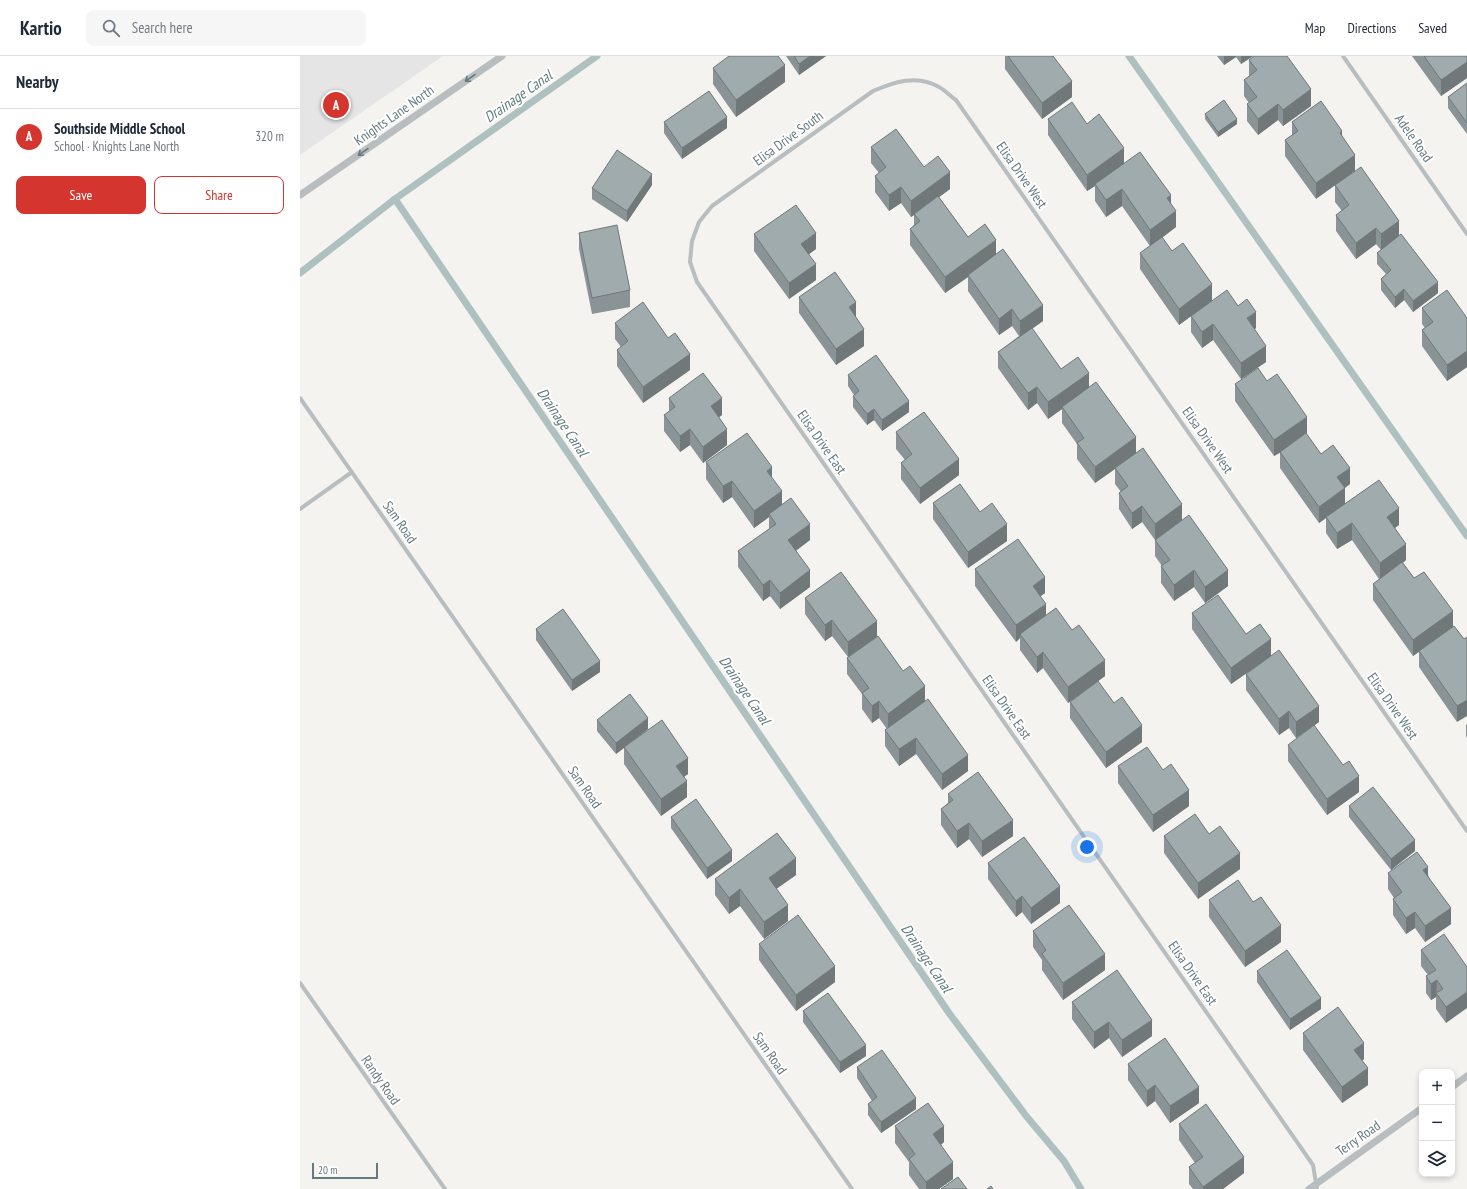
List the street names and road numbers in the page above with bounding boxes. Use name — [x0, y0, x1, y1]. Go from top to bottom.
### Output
street label: Knights Lane North — [351, 81, 437, 149]
street label: Elisa Drive South — [749, 107, 827, 169]
street label: Adele Road — [1391, 111, 1437, 165]
street label: Elisa Drive West — [993, 138, 1052, 212]
street label: Elisa Drive West — [1179, 403, 1238, 477]
street label: Elisa Drive East — [793, 406, 851, 478]
street label: Sam Road — [379, 497, 421, 547]
street label: Elisa Drive West — [1364, 669, 1423, 743]
street label: Elisa Drive East — [978, 671, 1036, 743]
street label: Sam Road — [564, 762, 606, 812]
street label: Elisa Drive East — [1164, 937, 1222, 1009]
street label: Sam Road — [749, 1028, 791, 1078]
street label: Randy Road — [357, 1052, 405, 1108]
street label: Terry Road — [1332, 1116, 1384, 1160]

